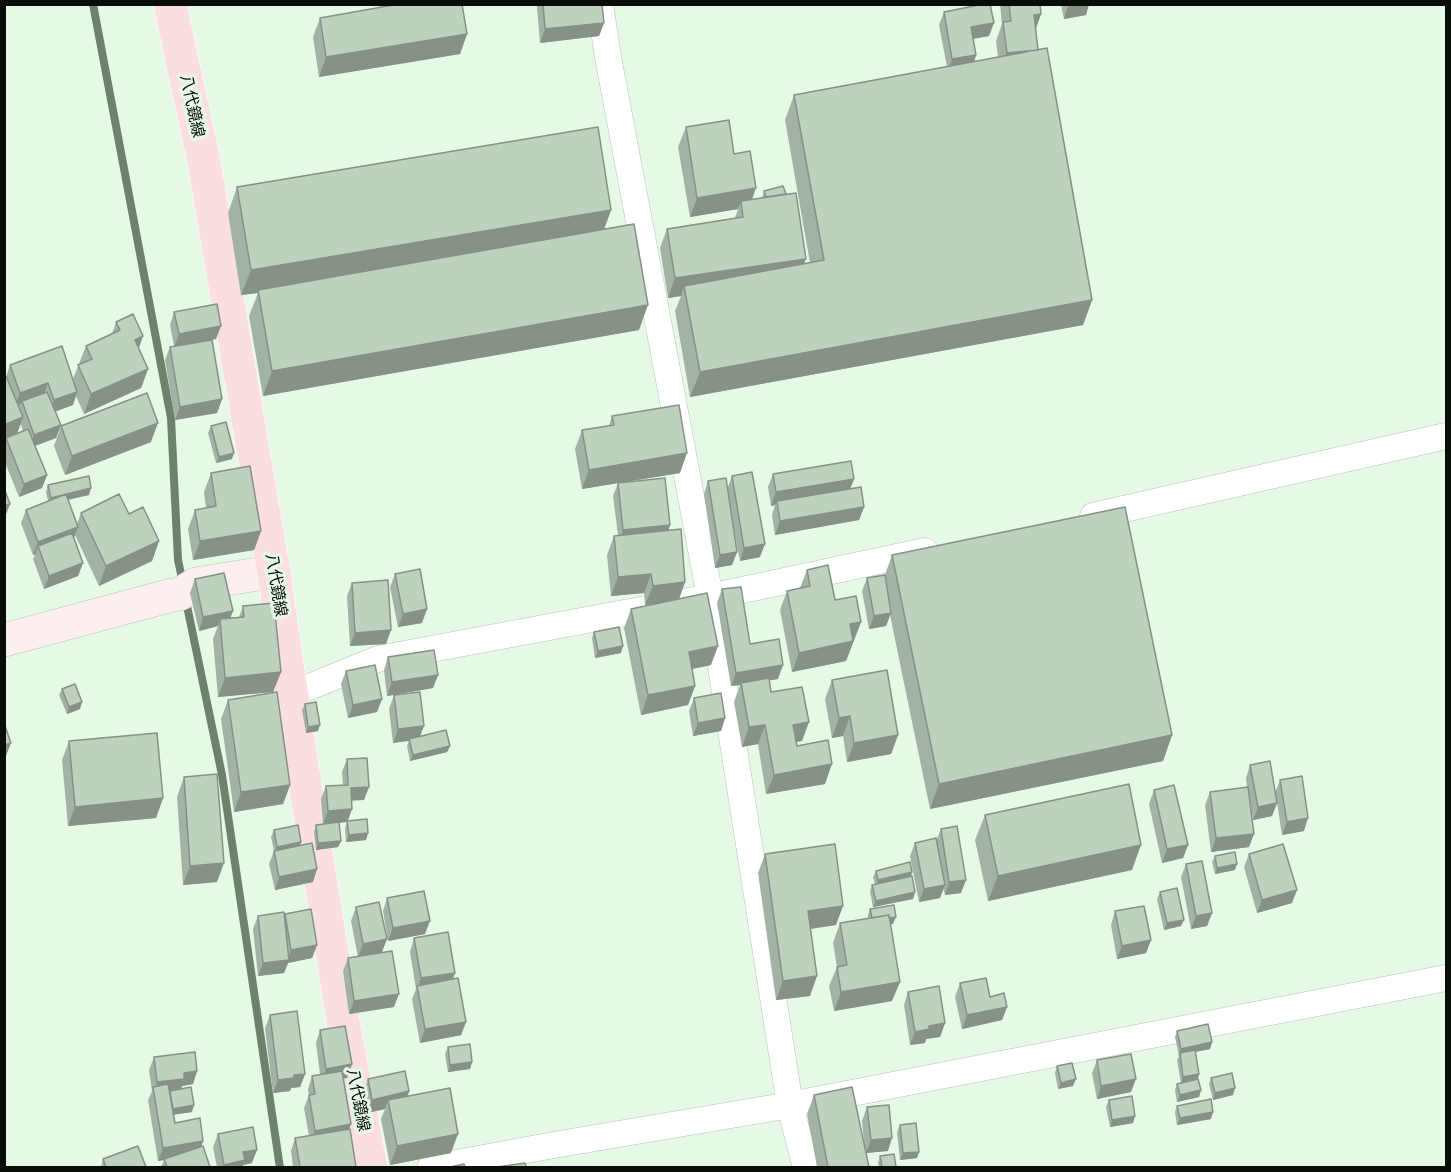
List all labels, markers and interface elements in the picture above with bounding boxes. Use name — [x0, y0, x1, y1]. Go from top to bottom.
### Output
street label: 八代鏡線 — [176, 73, 208, 139]
street label: 八代鏡線 — [262, 552, 290, 618]
street label: 八代鏡線 — [342, 1067, 374, 1133]

